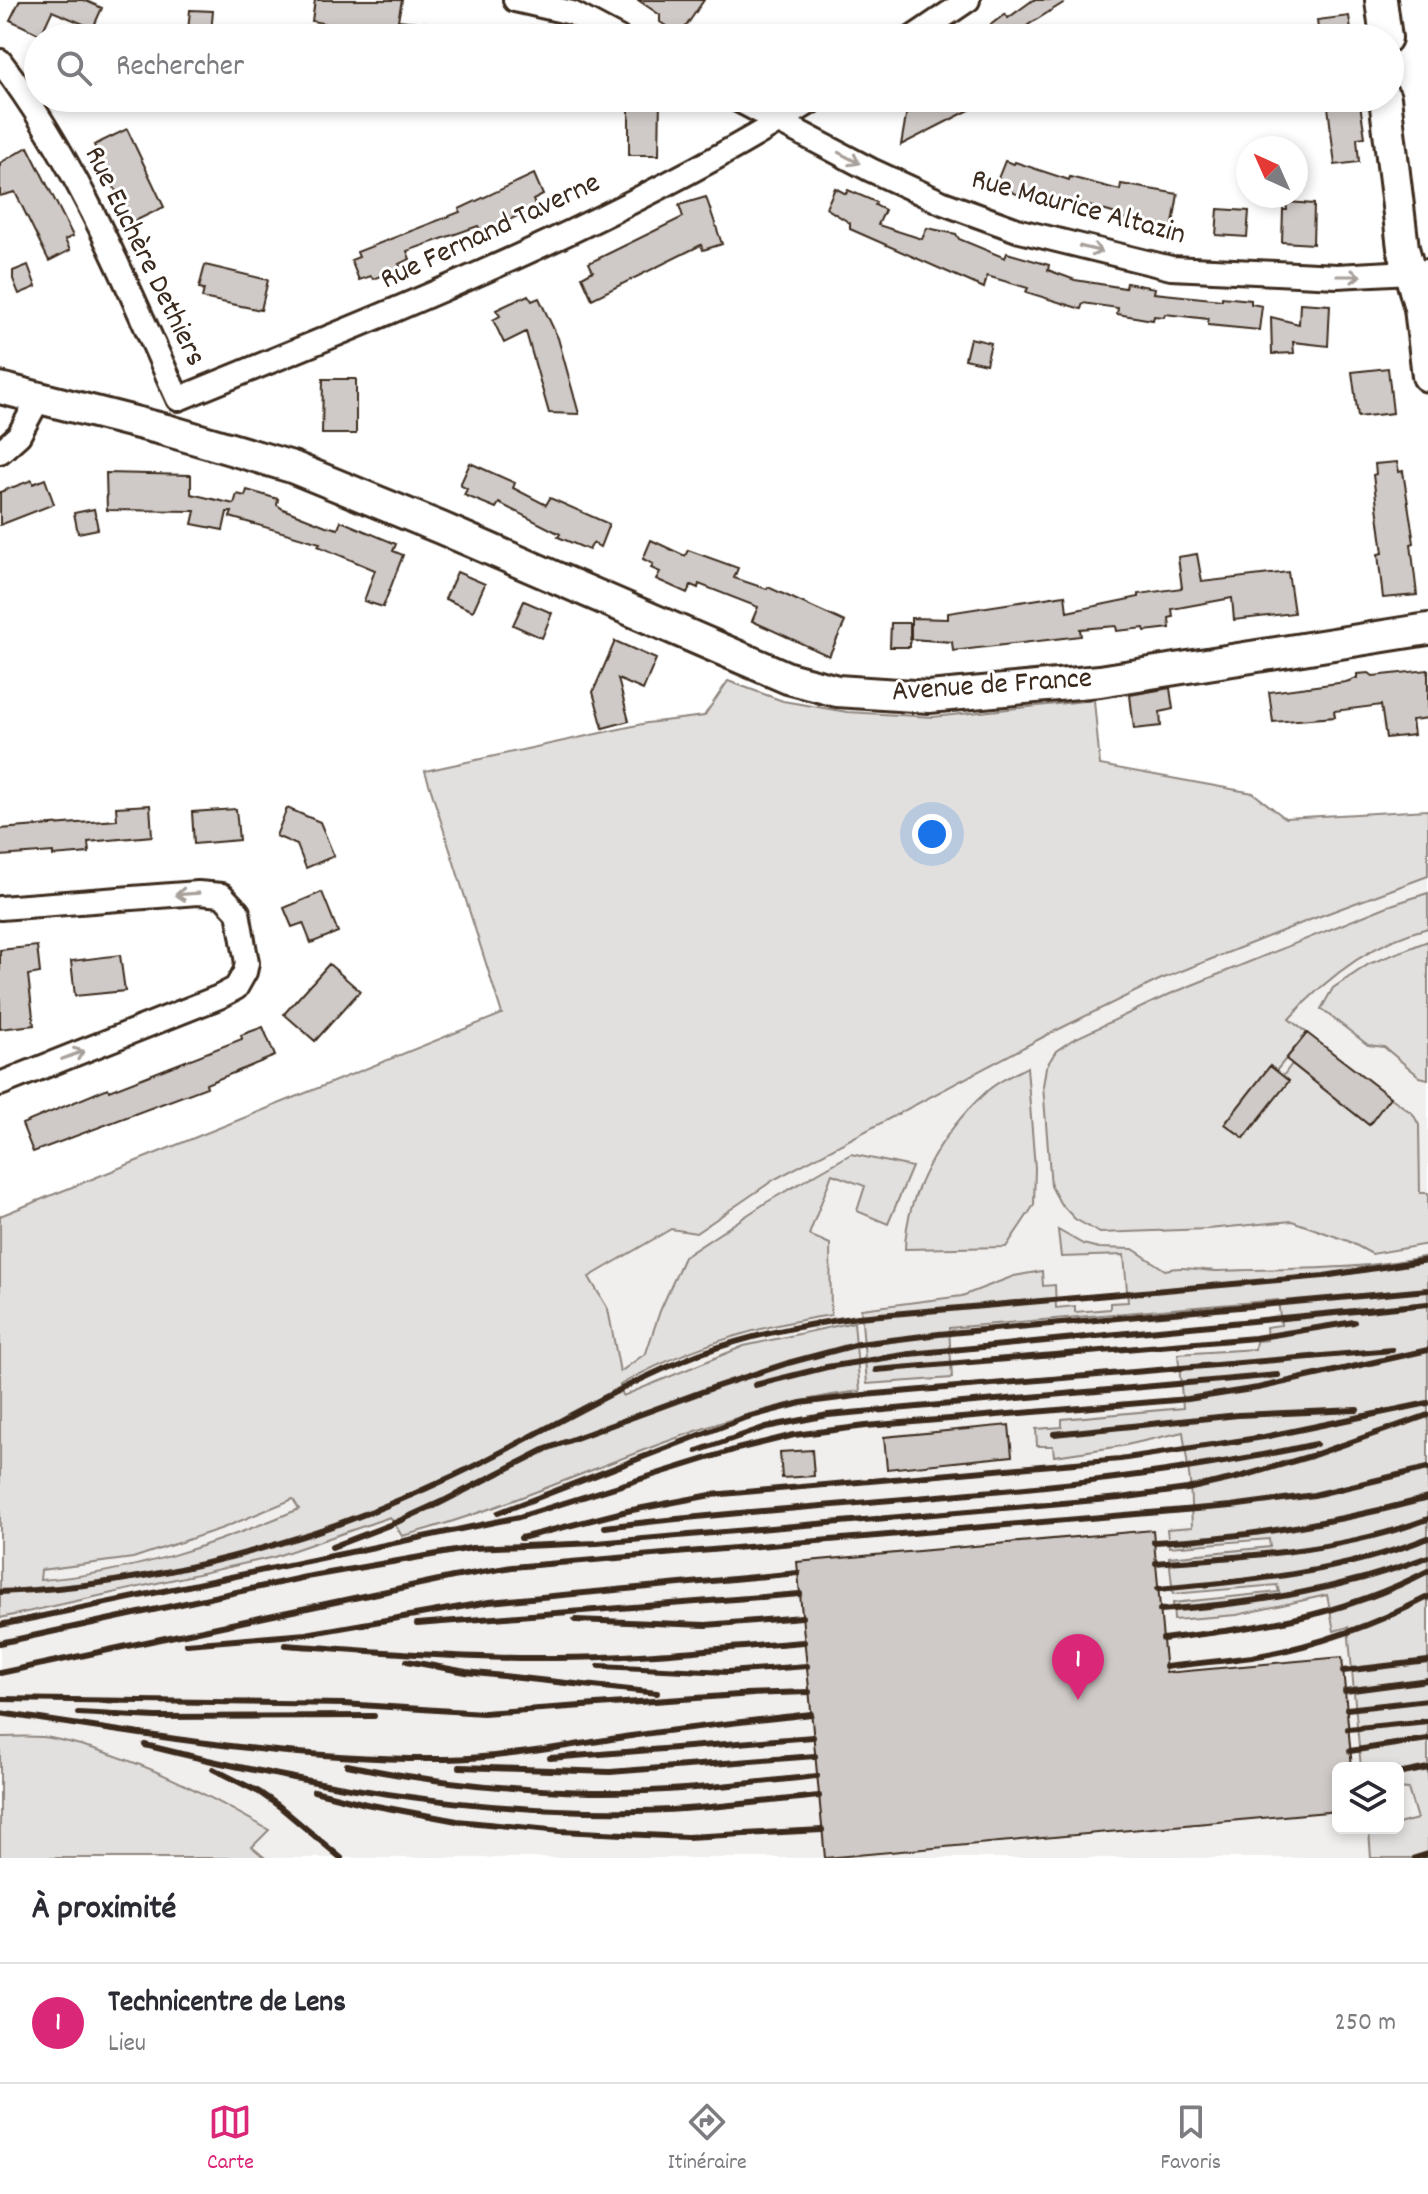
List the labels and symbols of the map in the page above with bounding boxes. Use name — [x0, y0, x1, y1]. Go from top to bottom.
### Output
north arrow — [1236, 136, 1308, 208]
street label: Rue Euchère Dethiers — [71, 140, 215, 374]
one-way arrow — [836, 151, 860, 167]
street label: Rue Maurice Altazin — [966, 160, 1190, 258]
street label: Rue Fernand Taverne — [374, 163, 608, 303]
one-way arrow — [1078, 242, 1104, 257]
one-way arrow — [1335, 268, 1362, 284]
street label: Avenue de France — [890, 659, 1094, 715]
your location — [912, 814, 952, 854]
one-way arrow — [174, 887, 201, 902]
one-way arrow — [60, 1047, 85, 1062]
pin: 1 — [1052, 1634, 1104, 1700]

